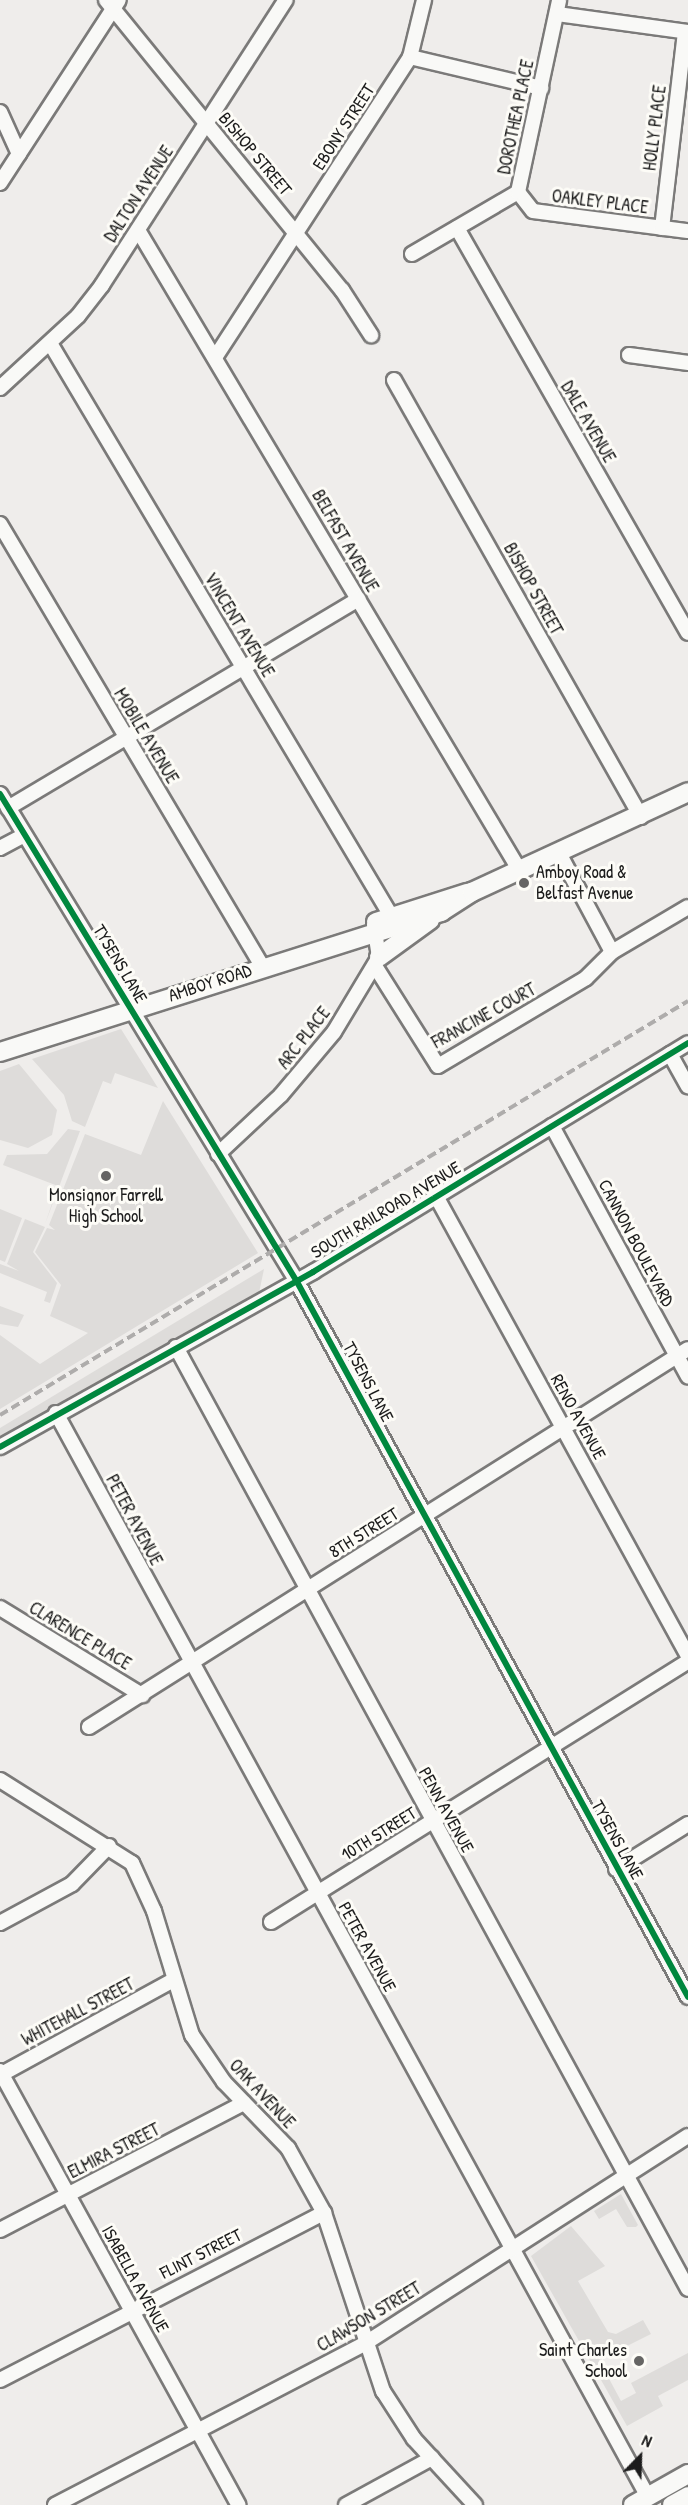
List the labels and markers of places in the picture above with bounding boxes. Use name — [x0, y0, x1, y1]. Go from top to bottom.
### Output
place label: Amboy Road & Belfast Avenue — [536, 862, 634, 904]
marker: Amboy Road & Belfast Avenue — [517, 876, 531, 890]
marker: Monsignor Farrell High School — [99, 1169, 113, 1183]
place label: Monsignor Farrell High School — [49, 1185, 163, 1228]
place label: Saint Charles School — [539, 2340, 627, 2382]
marker: Saint Charles School — [632, 2354, 646, 2368]

